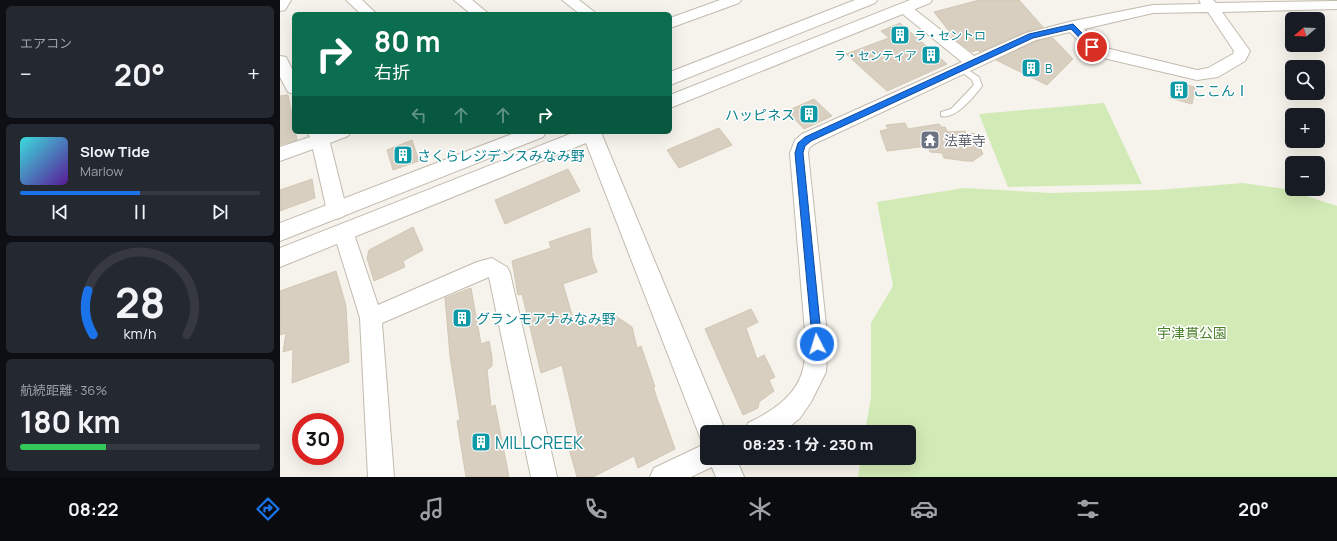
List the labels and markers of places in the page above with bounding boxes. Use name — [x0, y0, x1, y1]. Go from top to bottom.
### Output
building icon: ラ・セントロ — [889, 24, 911, 46]
place label: ラ・セントロ — [914, 27, 986, 44]
pin — [1075, 30, 1109, 64]
building icon: ラ・センティア — [920, 44, 942, 66]
place label: ラ・センティア — [834, 47, 917, 64]
building icon: B — [1020, 57, 1042, 79]
place label: B — [1045, 60, 1052, 77]
building icon: ここんⅠ — [1168, 79, 1190, 101]
place label: ここんⅠ — [1193, 81, 1249, 100]
building icon: ハッピネス — [798, 103, 820, 125]
place label: ハッピネス — [725, 105, 795, 124]
temple icon: 法華寺 — [919, 129, 941, 151]
place label: 法華寺 — [944, 131, 986, 150]
building icon: さくらレジデンスみなみ野 — [392, 144, 414, 166]
place label: さくらレジデンスみなみ野 — [417, 146, 585, 165]
building icon: グランモアナみなみ野 — [451, 307, 473, 329]
place label: グランモアナみなみ野 — [476, 309, 616, 328]
building icon: MILLCREEK — [470, 431, 492, 453]
place label: MILLCREEK — [495, 431, 584, 454]

